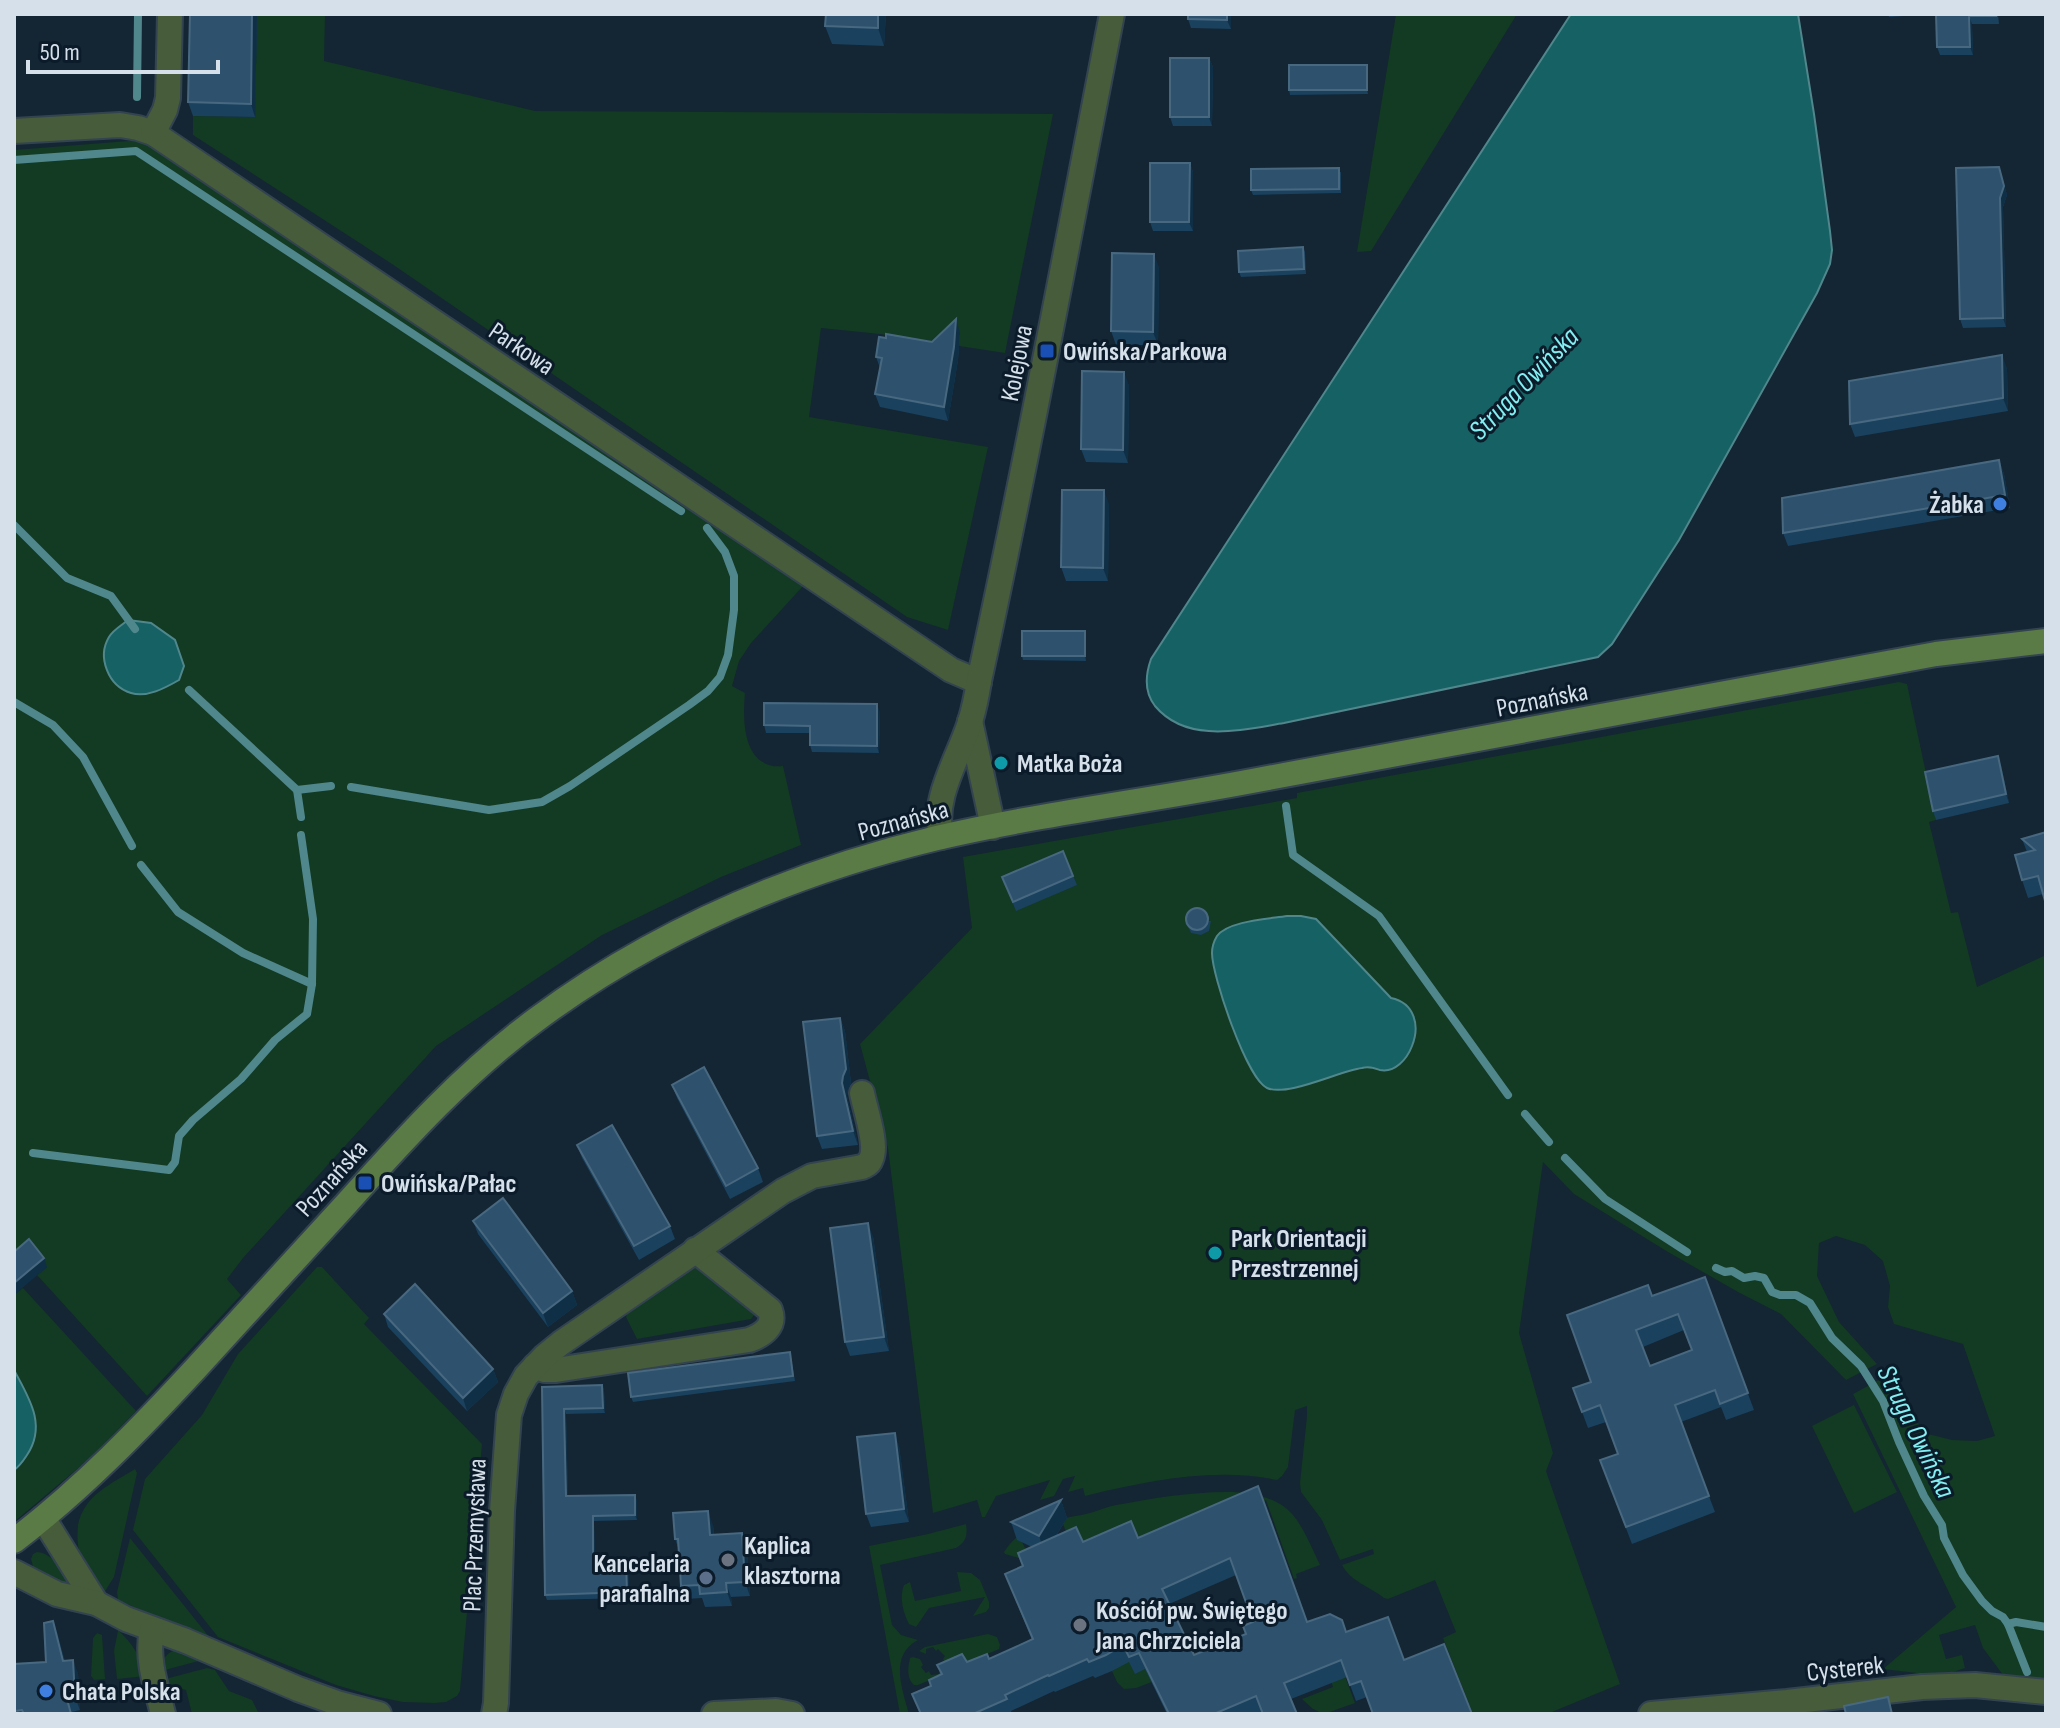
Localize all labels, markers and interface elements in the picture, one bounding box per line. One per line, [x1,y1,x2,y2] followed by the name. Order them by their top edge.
[28,24,218,74] scale bar
[40,38,80,67] text: 50 m
[482,316,560,382] street label: Parkowa
[1462,320,1586,447] water label: Struga Owińska
[995,323,1040,404] street label: Kolejowa
[1063,337,1227,368] place label: Owińska/Parkowa
[1038,342,1056,360] marker: Owińska/Parkowa
[1929,490,1984,521] place label: Żabka
[1991,495,2009,513] marker: Żabka
[1494,676,1591,725] street label: Poznańska
[1017,749,1122,780] place label: Matka Boża
[992,754,1010,772] marker: Matka Boża
[855,795,952,848] street label: Poznańska
[290,1134,375,1224] street label: Poznańska
[381,1169,516,1200] place label: Owińska/Pałac
[356,1174,374,1192] marker: Owińska/Pałac
[1231,1224,1367,1285] place label: Park Orientacji Przestrzennej
[1206,1244,1224,1262] marker: Park Orientacji Przestrzennej
[1869,1360,1962,1504] water label: Struga Owińska
[457,1458,494,1612] street label: Plac Przemysława
[744,1531,841,1592] place label: Kaplica klasztorna
[593,1549,690,1610] place label: Kancelaria parafialna
[719,1551,737,1569] marker: Kaplica klasztorna
[697,1569,715,1587] marker: Kancelaria parafialna
[1095,1596,1288,1657] place label: Kościół pw. Świętego Jana Chrzciciela
[1071,1616,1089,1634] marker: Kościół pw. Świętego Jana Chrzciciela
[1805,1650,1885,1689] street label: Cysterek
[62,1677,181,1708] place label: Chata Polska
[37,1682,55,1700] marker: Chata Polska

